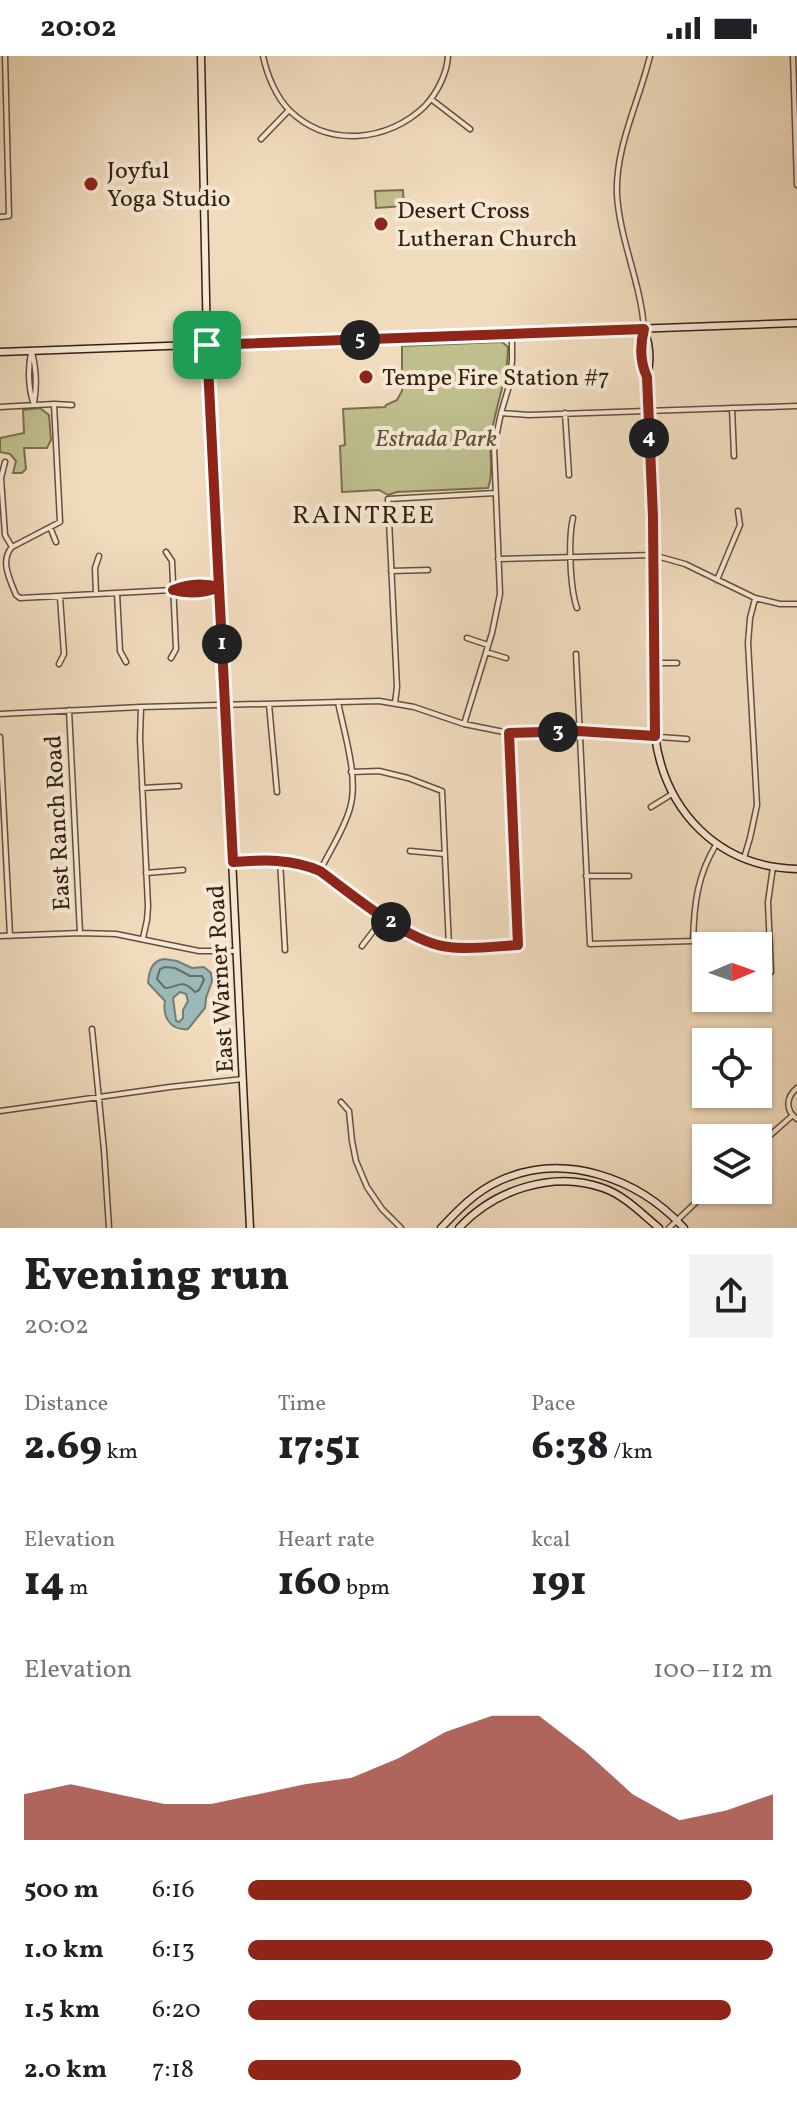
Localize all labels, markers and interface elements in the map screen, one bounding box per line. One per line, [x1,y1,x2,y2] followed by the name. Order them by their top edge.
[40,7,117,49] text: 20:02
[107,155,230,217] place label: Joyful Yoga Studio
[82,175,100,193] marker: Joyful Yoga Studio
[397,195,577,257] place label: Desert Cross Lutheran Church
[372,215,390,233] marker: Desert Cross Lutheran Church
[173,311,241,379] pin
[340,320,380,360] pin: 5
[185,323,229,367] icon: arrive
[355,324,365,355] text: 5
[382,362,610,396] place label: Tempe Fire Station #7
[357,368,375,386] marker: Tempe Fire Station #7
[629,418,669,458] pin: 4
[642,422,656,453] text: 4
[375,423,497,457] park label: Estrada Park
[292,498,436,534] district label: RAINTREE
[202,624,242,664] pin: 1
[218,628,226,659] text: 1
[538,712,578,752] pin: 3
[552,716,564,747] text: 3
[37,734,81,912] street label: East Ranch Road
[200,884,244,1074] street label: East Warner Road
[371,902,411,942] pin: 2
[385,906,397,937] text: 2
[692,932,772,1012] north arrow
[692,932,772,1204] map controls
[692,1028,772,1108] button: locate
[692,1124,772,1204] button: layers
[24,1247,290,1308] text: Evening run
[689,1254,773,1338] button: share
[24,1308,89,1344] text: 20:02
[24,1389,108,1420] text: Distance
[278,1389,326,1420] text: Time
[531,1389,575,1420] text: Pace
[24,1420,102,1476] text: 2.69
[278,1420,361,1476] text: 17:51
[531,1420,609,1476] text: 6:38
[102,1437,138,1468] text: km
[609,1437,653,1468] text: /km
[24,1525,115,1556] text: Elevation
[278,1525,375,1556] text: Heart rate
[531,1525,570,1556] text: kcal
[24,1556,65,1612] text: 14
[278,1556,342,1612] text: 160
[531,1556,587,1612] text: 191
[65,1573,88,1604] text: m
[342,1573,390,1604] text: bpm
[24,1652,132,1688] text: Elevation
[653,1652,773,1688] text: 100–112 m
[24,1872,99,1908] text: 500 m
[152,1872,195,1908] text: 6:16
[24,1932,104,1968] text: 1.0 km
[152,1932,195,1968] text: 6:13
[24,1992,100,2028] text: 1.5 km
[152,1992,201,2028] text: 6:20
[24,2052,107,2088] text: 2.0 km
[152,2052,194,2088] text: 7:18

